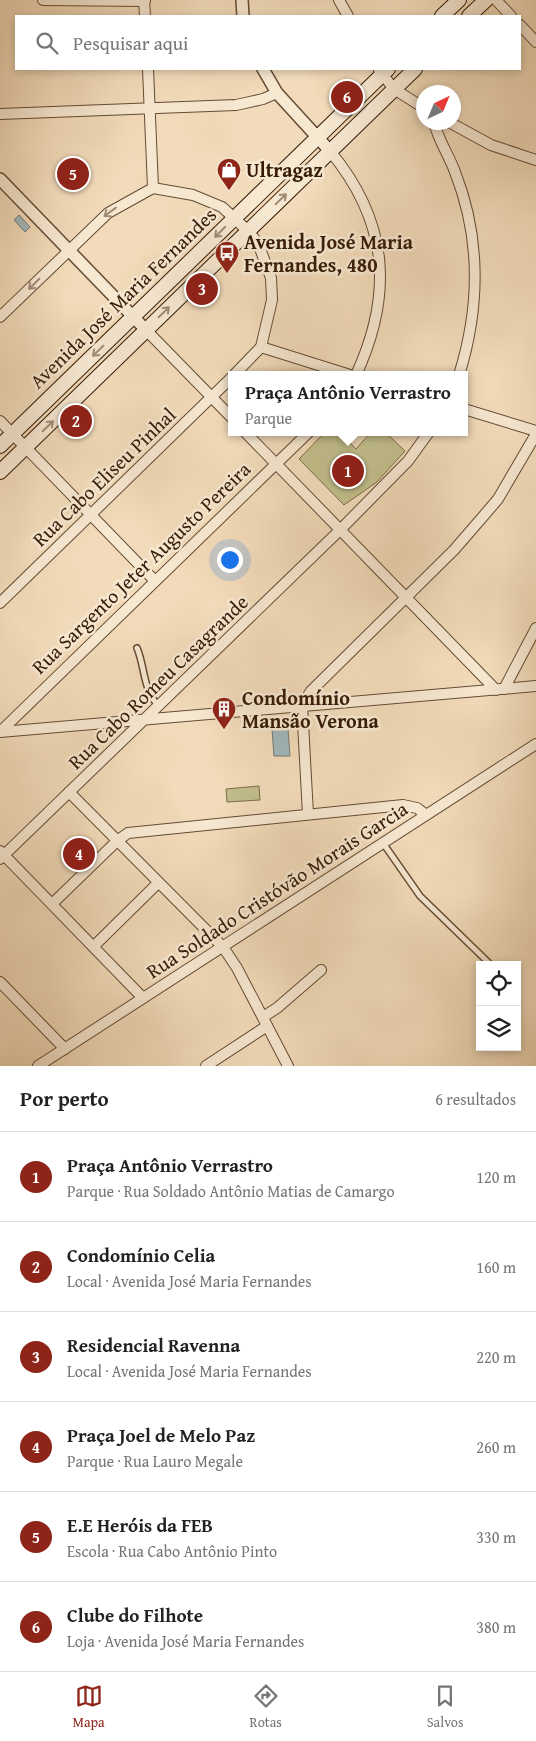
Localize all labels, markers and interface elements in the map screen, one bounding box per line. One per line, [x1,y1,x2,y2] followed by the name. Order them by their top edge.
[15,15,521,70] search box
[33,29,61,57] icon: search
[73,29,188,57] text: Pesquisar aqui
[331,78,363,116] pin: 6
[416,85,461,130] north arrow
[57,155,89,193] pin: 5
[246,155,323,184] place label: Ultragaz
[216,157,242,191] shop icon: Ultragaz
[274,193,287,205] one-way arrow
[23,200,223,395] street label: Avenida José Maria Fernandes
[103,207,117,217] one-way arrow
[214,226,226,239] one-way arrow
[244,227,414,279] place label: Avenida José Maria Fernandes, 480
[214,240,240,274] bus stop icon: Avenida José Maria Fernandes, 480
[186,270,218,308] pin: 3
[29,277,41,289] one-way arrow
[158,306,170,319] one-way arrow
[92,345,104,357] one-way arrow
[228,371,468,436] popup
[245,378,451,406] text: Praça Antônio Verrastro
[26,400,182,553] street label: Rua Cabo Eliseu Pinhal
[60,402,92,440] pin: 2
[245,406,292,430] text: Parque
[41,420,54,432] one-way arrow
[332,452,364,490] pin: 1
[25,455,257,680] street label: Rua Sargento Jeter Augusto Pereira
[217,547,243,573] your location
[61,588,254,776] street label: Rua Cabo Romeu Casagrande
[242,683,380,735] place label: Condomínio Mansão Verona
[211,696,237,730] building icon: Condomínio Mansão Verona
[140,794,414,985] street label: Rua Soldado Cristóvão Morais Garcia
[63,835,95,873] pin: 4
[476,961,521,1051] map controls
[476,961,521,1006] button: locate
[476,1006,521,1051] button: layers
[20,1083,109,1114] text: Por perto
[435,1087,516,1111] text: 6 resultados
[67,1151,273,1179] text: Praça Antônio Verrastro
[32,1165,40,1189] text: 1
[476,1165,516,1189] text: 120 m
[67,1179,395,1203] text: Parque · Rua Soldado Antônio Matias de Camargo
[67,1241,215,1269] text: Condomínio Celia
[32,1255,40,1279] text: 2
[476,1255,516,1279] text: 160 m
[67,1269,312,1293] text: Local · Avenida José Maria Fernandes
[67,1331,240,1359] text: Residencial Ravenna
[32,1345,40,1369] text: 3
[476,1345,516,1369] text: 220 m
[67,1359,312,1383] text: Local · Avenida José Maria Fernandes
[67,1421,255,1449] text: Praça Joel de Melo Paz
[32,1435,40,1459] text: 4
[476,1435,516,1459] text: 260 m
[67,1449,243,1473] text: Parque · Rua Lauro Megale
[67,1511,213,1539] text: E.E Heróis da FEB
[32,1525,40,1549] text: 5
[476,1525,516,1549] text: 330 m
[67,1539,277,1563] text: Escola · Rua Cabo Antônio Pinto
[67,1601,203,1629] text: Clube do Filhote
[32,1615,40,1639] text: 6
[476,1615,516,1639] text: 380 m
[67,1629,304,1653] text: Loja · Avenida José Maria Fernandes
[72,1682,105,1732] tab: Mapa
[250,1682,282,1732] tab: Rotas
[427,1682,464,1732] tab: Salvos

